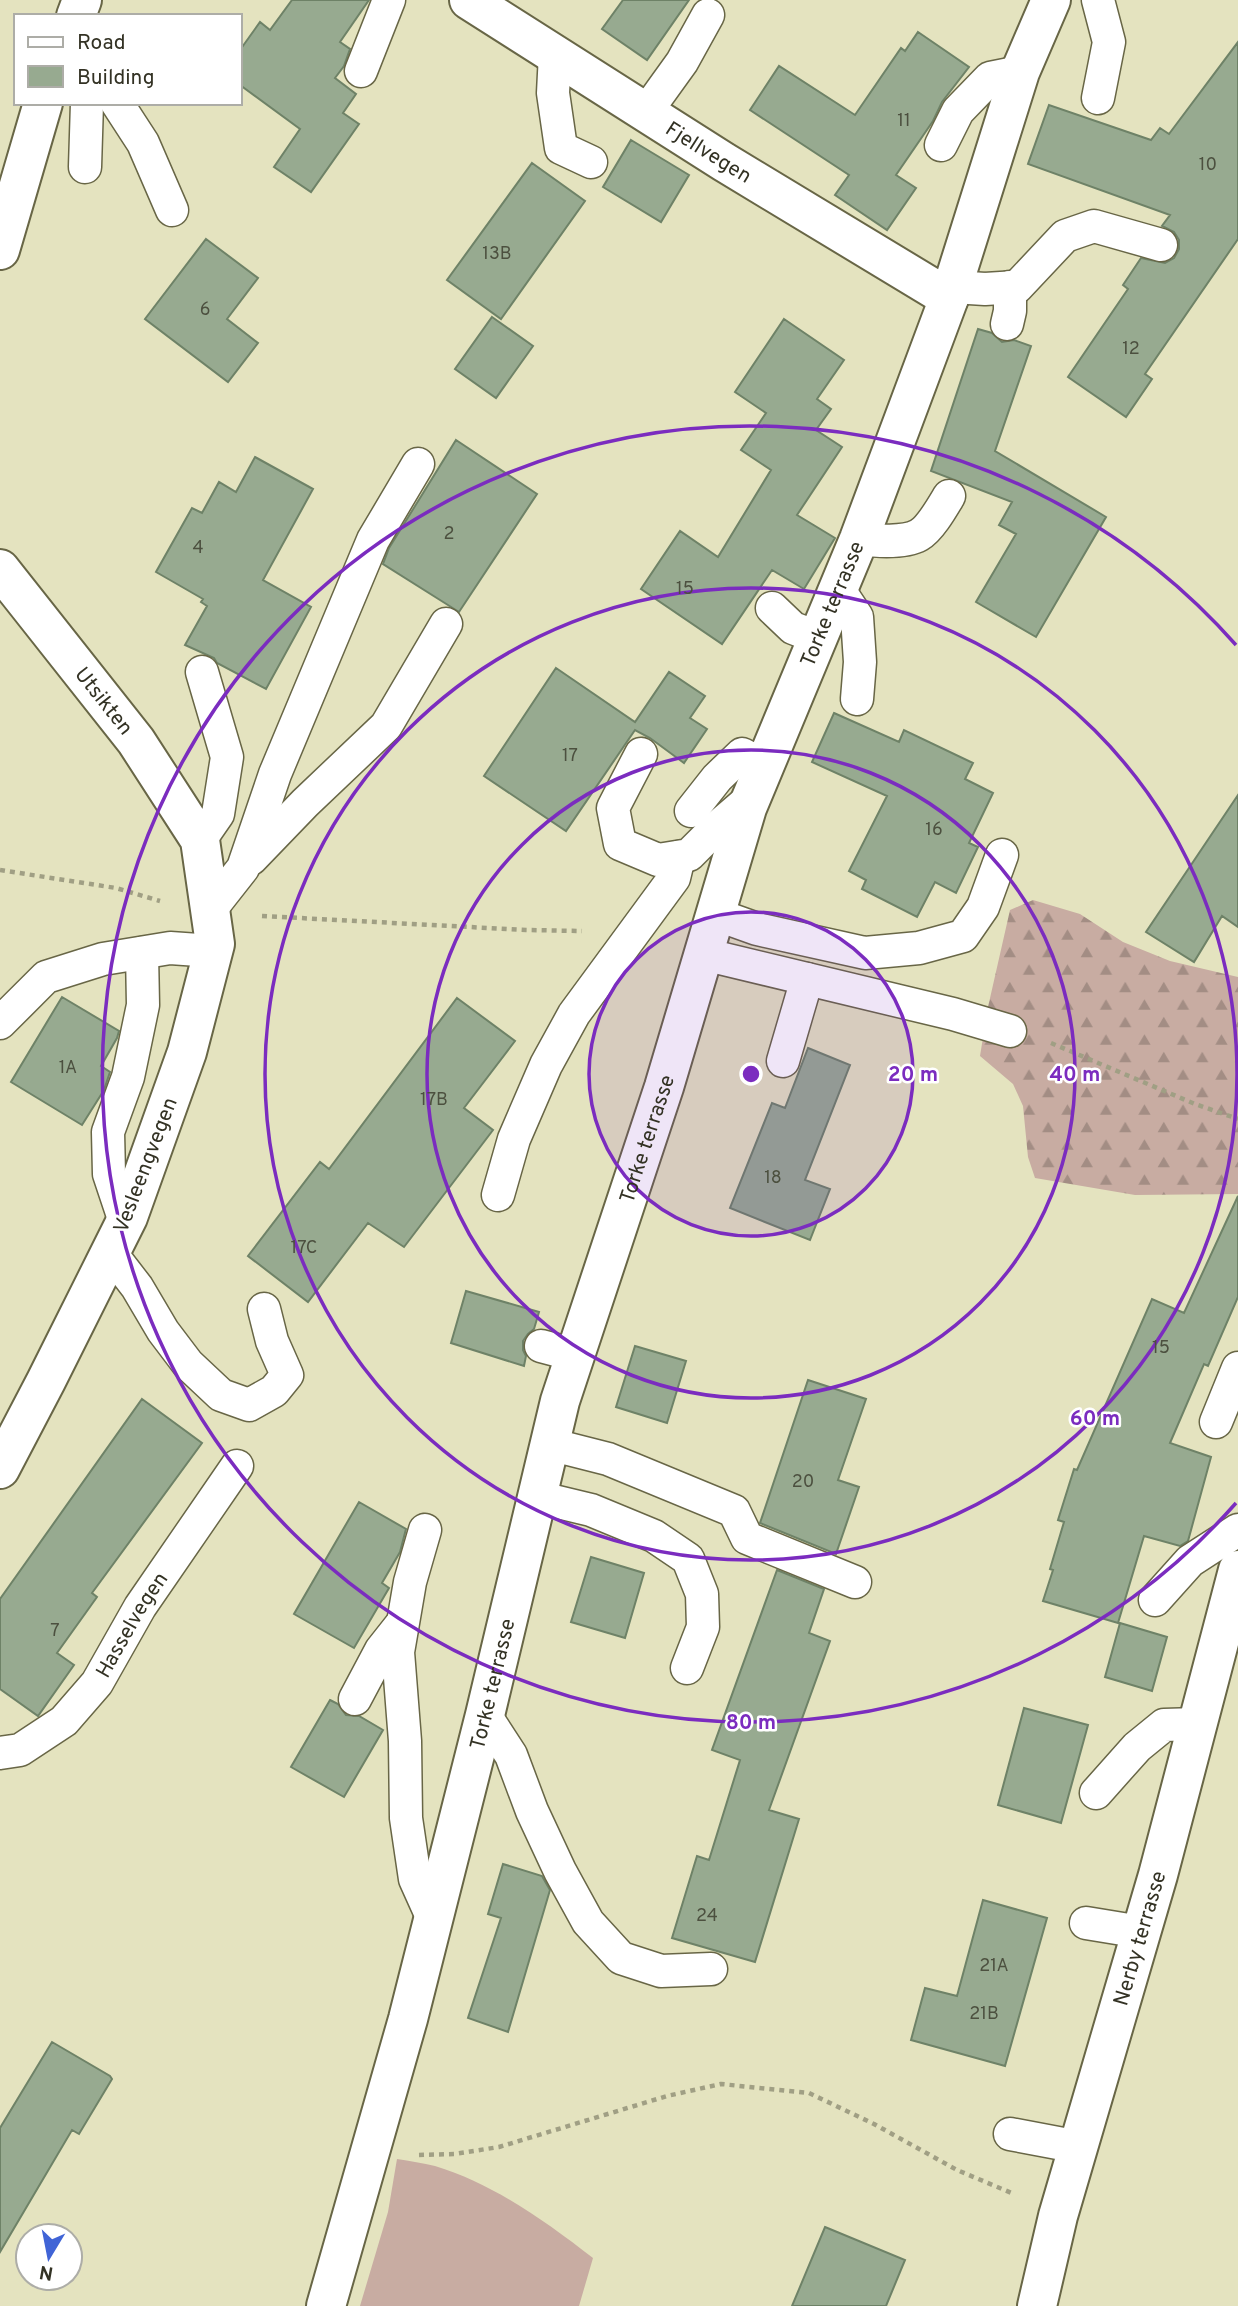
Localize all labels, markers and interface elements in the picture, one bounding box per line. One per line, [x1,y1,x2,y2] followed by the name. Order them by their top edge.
[14,14,242,105] legend
[77,30,126,57] text: Road
[77,65,155,92] text: Building
[897,110,911,133] house number: 11
[660,116,756,191] street label: Fjellvegen
[1199,154,1217,177] house number: 10
[482,243,512,266] house number: 13B
[200,299,210,322] house number: 6
[1122,338,1140,361] house number: 12
[443,523,455,546] house number: 2
[192,537,204,560] house number: 4
[795,537,872,671] street label: Torke terrasse
[676,578,694,601] house number: 15
[68,662,138,741] street label: Utsikten
[562,745,578,768] house number: 17
[925,819,943,842] house number: 16
[59,1057,77,1080] house number: 1A
[739,1062,763,1086] centre of rings
[888,1062,938,1089] text: 20 m
[1050,1062,1100,1089] text: 40 m
[614,1072,682,1207] street label: Torke terrasse
[420,1089,448,1112] house number: 17B
[108,1094,185,1237] street label: Vesleengvegen
[764,1167,782,1190] house number: 18
[291,1237,317,1260] house number: 17C
[1152,1337,1170,1360] house number: 15
[1070,1406,1120,1433] text: 60 m
[792,1471,814,1494] house number: 20
[91,1567,175,1683] street label: Hasselvegen
[465,1616,523,1753] street label: Torke terrasse
[50,1620,60,1643] house number: 7
[726,1710,776,1737] text: 80 m
[1108,1868,1173,2009] street label: Nerby terrasse
[696,1905,718,1928] house number: 24
[979,1955,1009,1978] house number: 21A
[969,2003,999,2026] house number: 21B
[14,2222,84,2292] north arrow
[38,2259,55,2285] text: N

